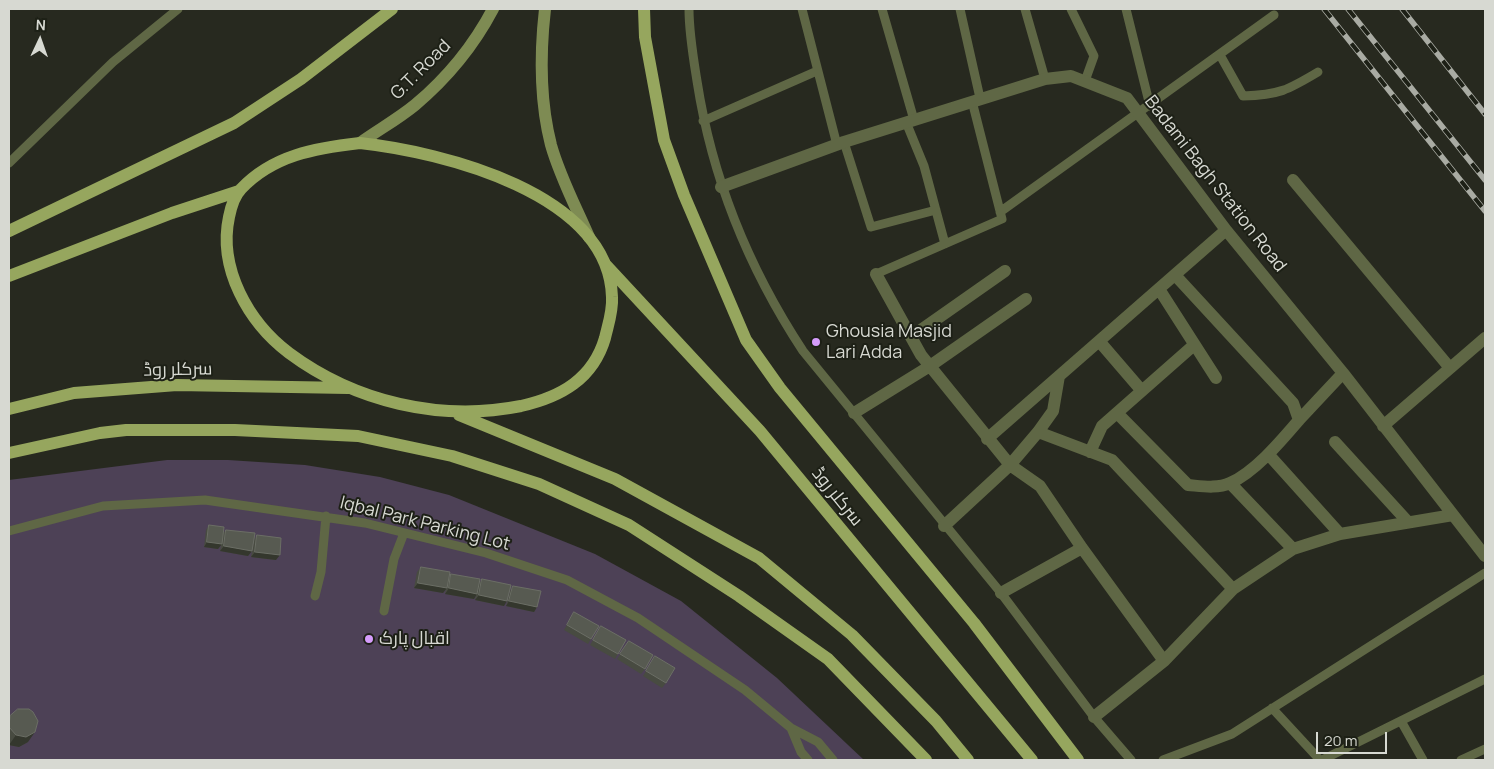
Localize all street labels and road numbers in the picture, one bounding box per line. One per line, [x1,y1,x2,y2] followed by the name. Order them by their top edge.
[386,35,456,105] street label: G.T. Road
[1139,91,1291,277] street label: Badami Bagh Station Road
[143,359,213,381] street label: سرکلر روڈ
[807,463,867,531] street label: سرکلر روڈ
[338,492,512,556] street label: Iqbal Park Parking Lot

